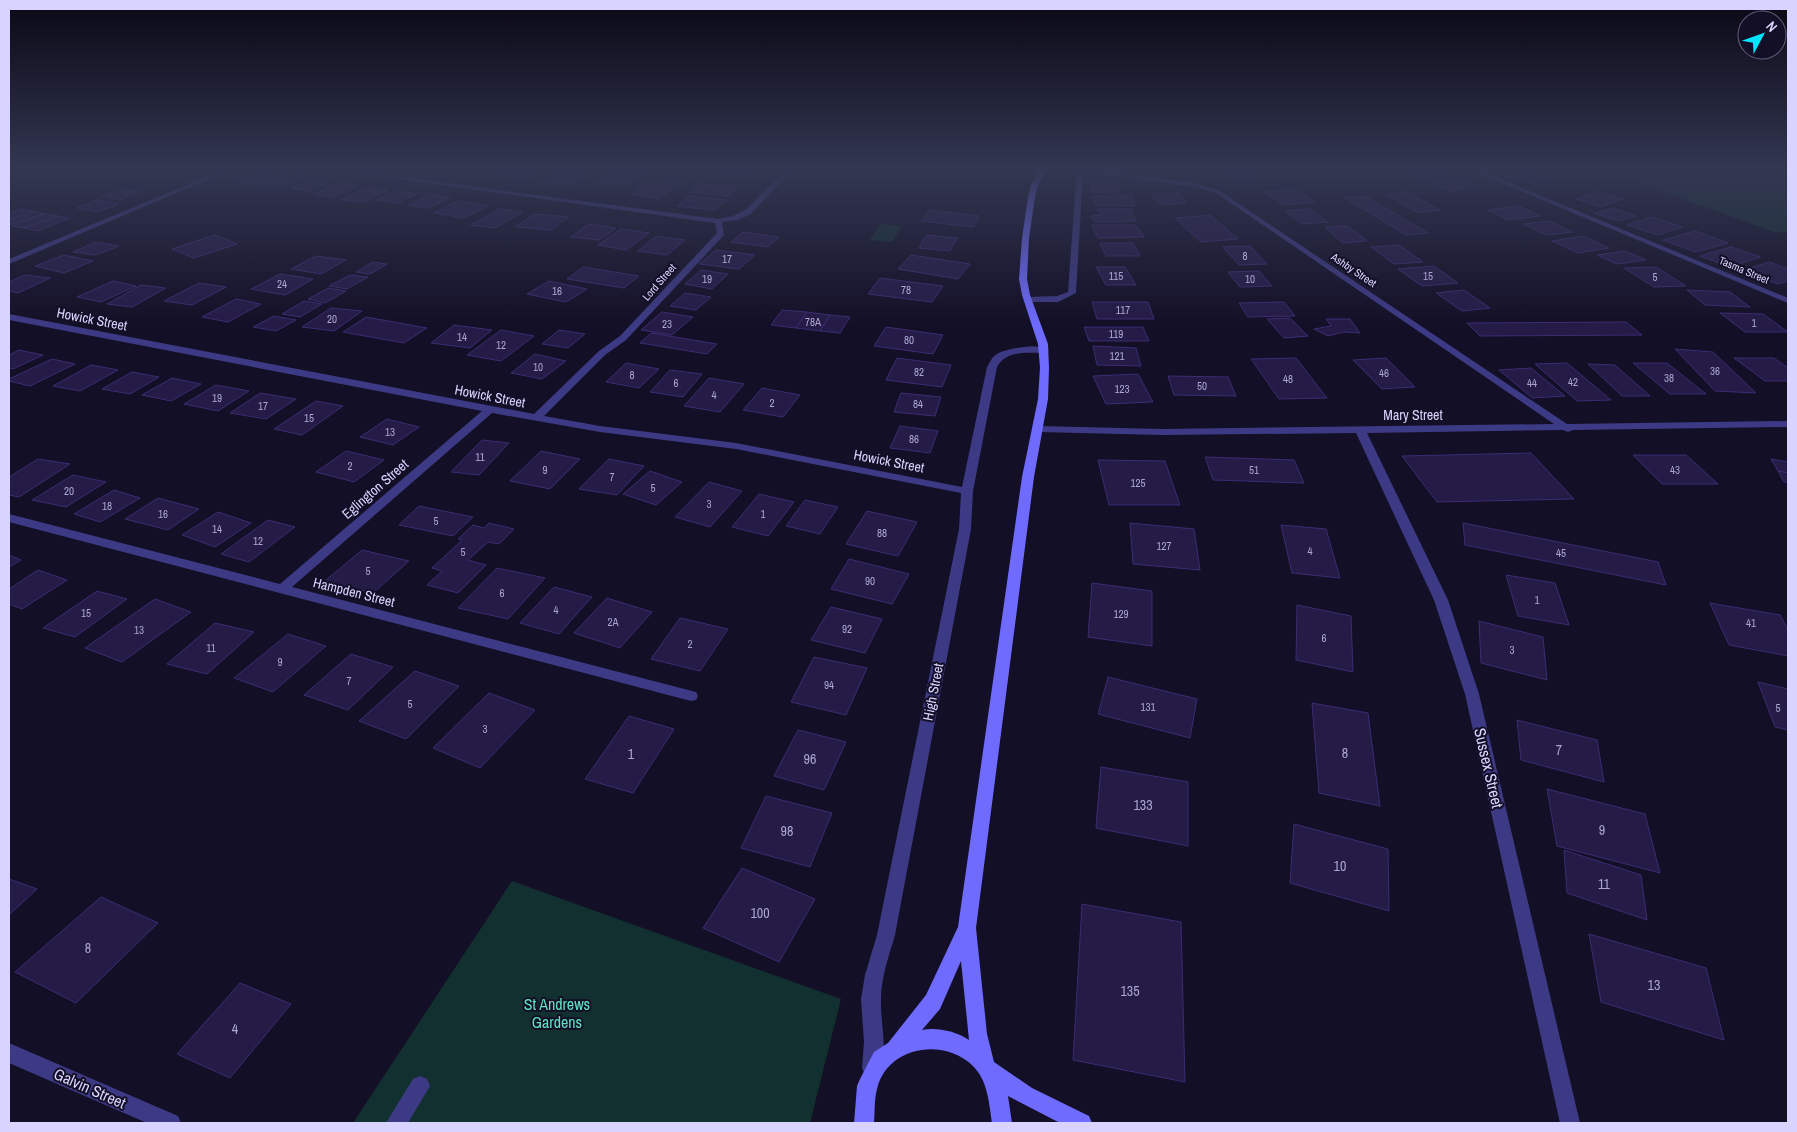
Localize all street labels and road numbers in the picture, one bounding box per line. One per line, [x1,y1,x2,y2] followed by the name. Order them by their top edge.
[1328,249,1380,291] street label: Ashby Street
[1717,253,1772,287] street label: Tasma Street
[639,260,679,303] street label: Lord Street
[55,303,129,335] street label: Howick Street
[453,380,527,412] street label: Howick Street
[1383,406,1443,424] street label: Mary Street
[852,445,926,477] street label: Howick Street
[338,455,412,523] street label: Eglington Street
[311,573,397,611] street label: Hampden Street
[919,662,947,722] street label: High Street
[1469,726,1509,811] street label: Sussex Street
[51,1062,130,1114] street label: Galvin Street

